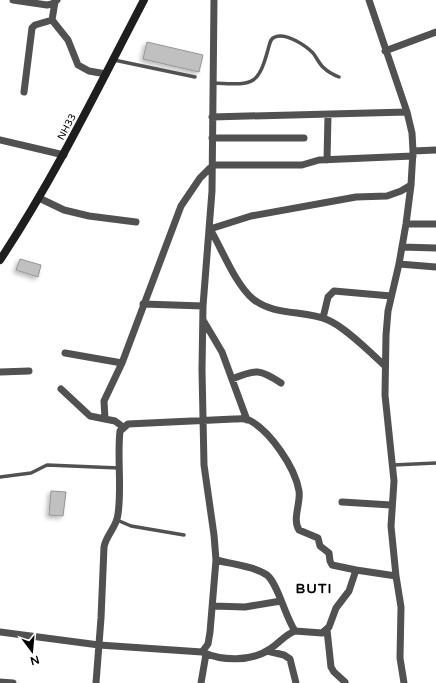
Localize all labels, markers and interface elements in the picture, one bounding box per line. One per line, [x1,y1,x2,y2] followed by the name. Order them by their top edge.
[55,112,79,142] street label: NH33
[296,580,332,597] district label: BUTI
[12,631,52,671] north arrow
[29,653,41,668] text: N

